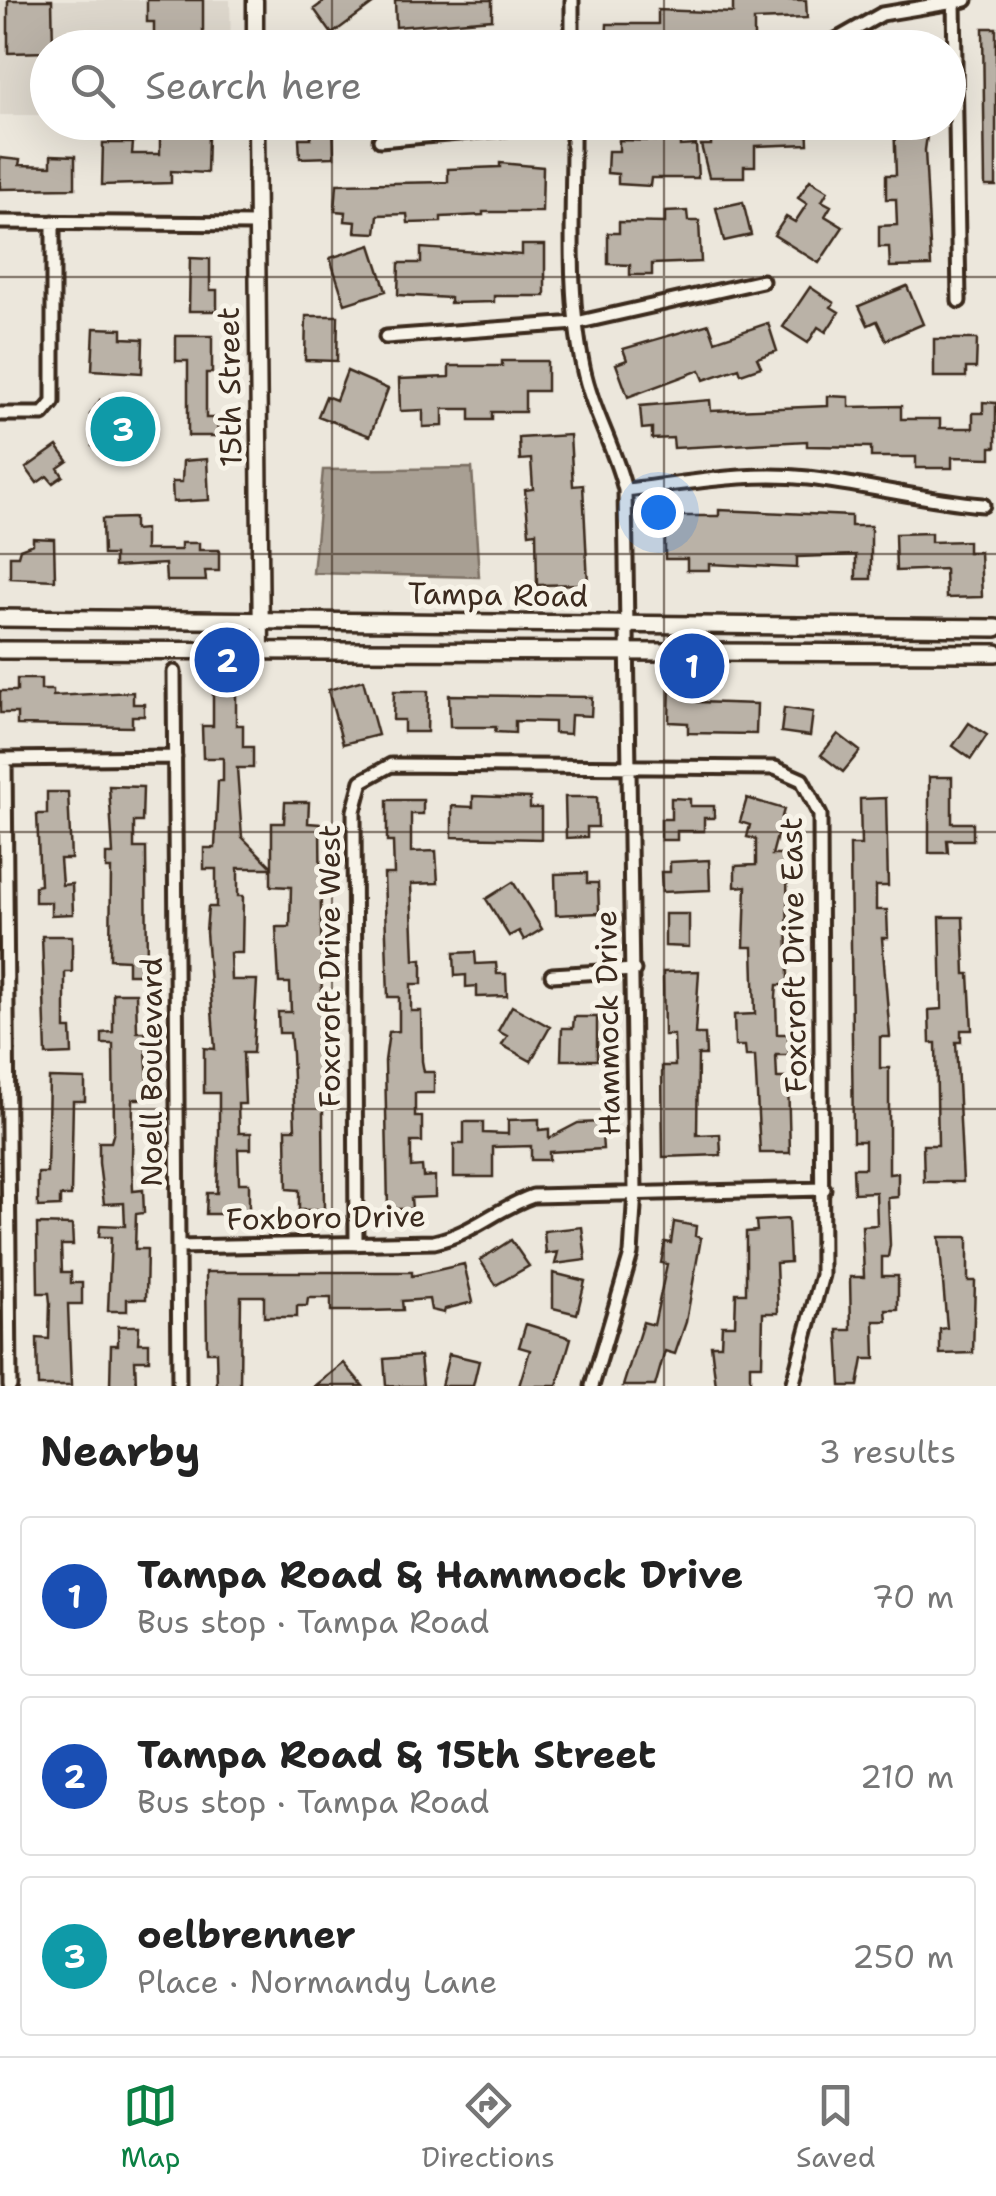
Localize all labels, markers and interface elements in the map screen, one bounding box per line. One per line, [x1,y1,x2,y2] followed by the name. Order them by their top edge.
[30,30,966,140] search box
[65,58,120,113] icon: search
[145,60,362,111] text: Search here
[208,307,251,467] street label: 15th Street
[90,392,156,466] pin: 3
[633,487,684,538] your location
[407,572,589,617] street label: Tampa Road
[194,622,260,698] pin: 2
[660,628,724,704] pin: 1
[771,817,816,1093] street label: Foxcroft Drive East
[309,824,350,1108] street label: Foxcroft Drive West
[585,910,630,1136] street label: Hammock Drive
[131,957,172,1187] street label: Noell Boulevard
[226,1195,426,1240] street label: Foxboro Drive
[40,1423,200,1479] text: Nearby
[819,1430,956,1473] text: 3 results
[137,1549,743,1600] text: Tampa Road & Hammock Drive
[67,1575,82,1618] text: 1
[871,1575,954,1618] text: 70 m
[137,1600,490,1643] text: Bus stop · Tampa Road
[137,1729,656,1780] text: Tampa Road & 15th Street
[63,1755,86,1798] text: 2
[860,1755,954,1798] text: 210 m
[137,1780,490,1823] text: Bus stop · Tampa Road
[137,1909,356,1960] text: oelbrenner
[63,1935,86,1978] text: 3
[852,1935,954,1978] text: 250 m
[137,1960,497,2003] text: Place · Normandy Lane
[121,2078,180,2176] tab: Map
[421,2078,555,2176] tab: Directions
[796,2078,875,2176] tab: Saved

